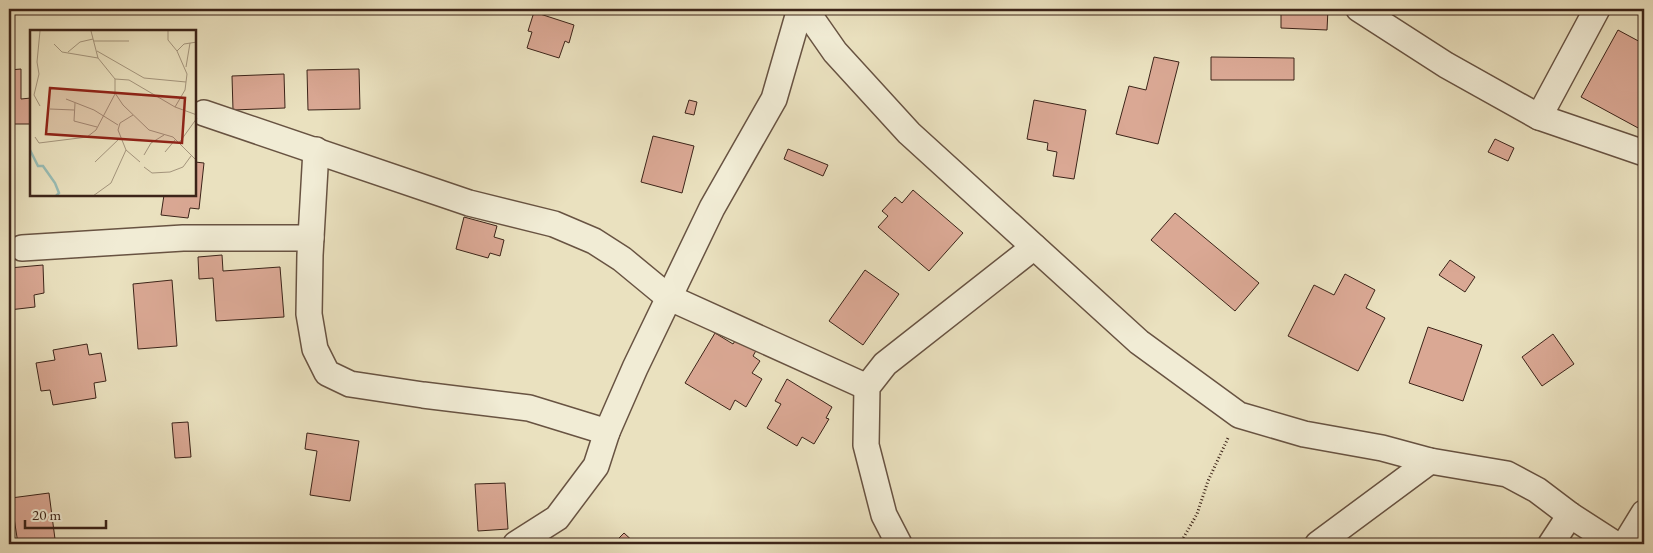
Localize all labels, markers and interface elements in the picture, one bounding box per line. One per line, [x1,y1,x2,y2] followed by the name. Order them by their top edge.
[30,30,196,196] inset map
[25,498,106,530] scale bar
[32,505,61,524] text: 20 m

